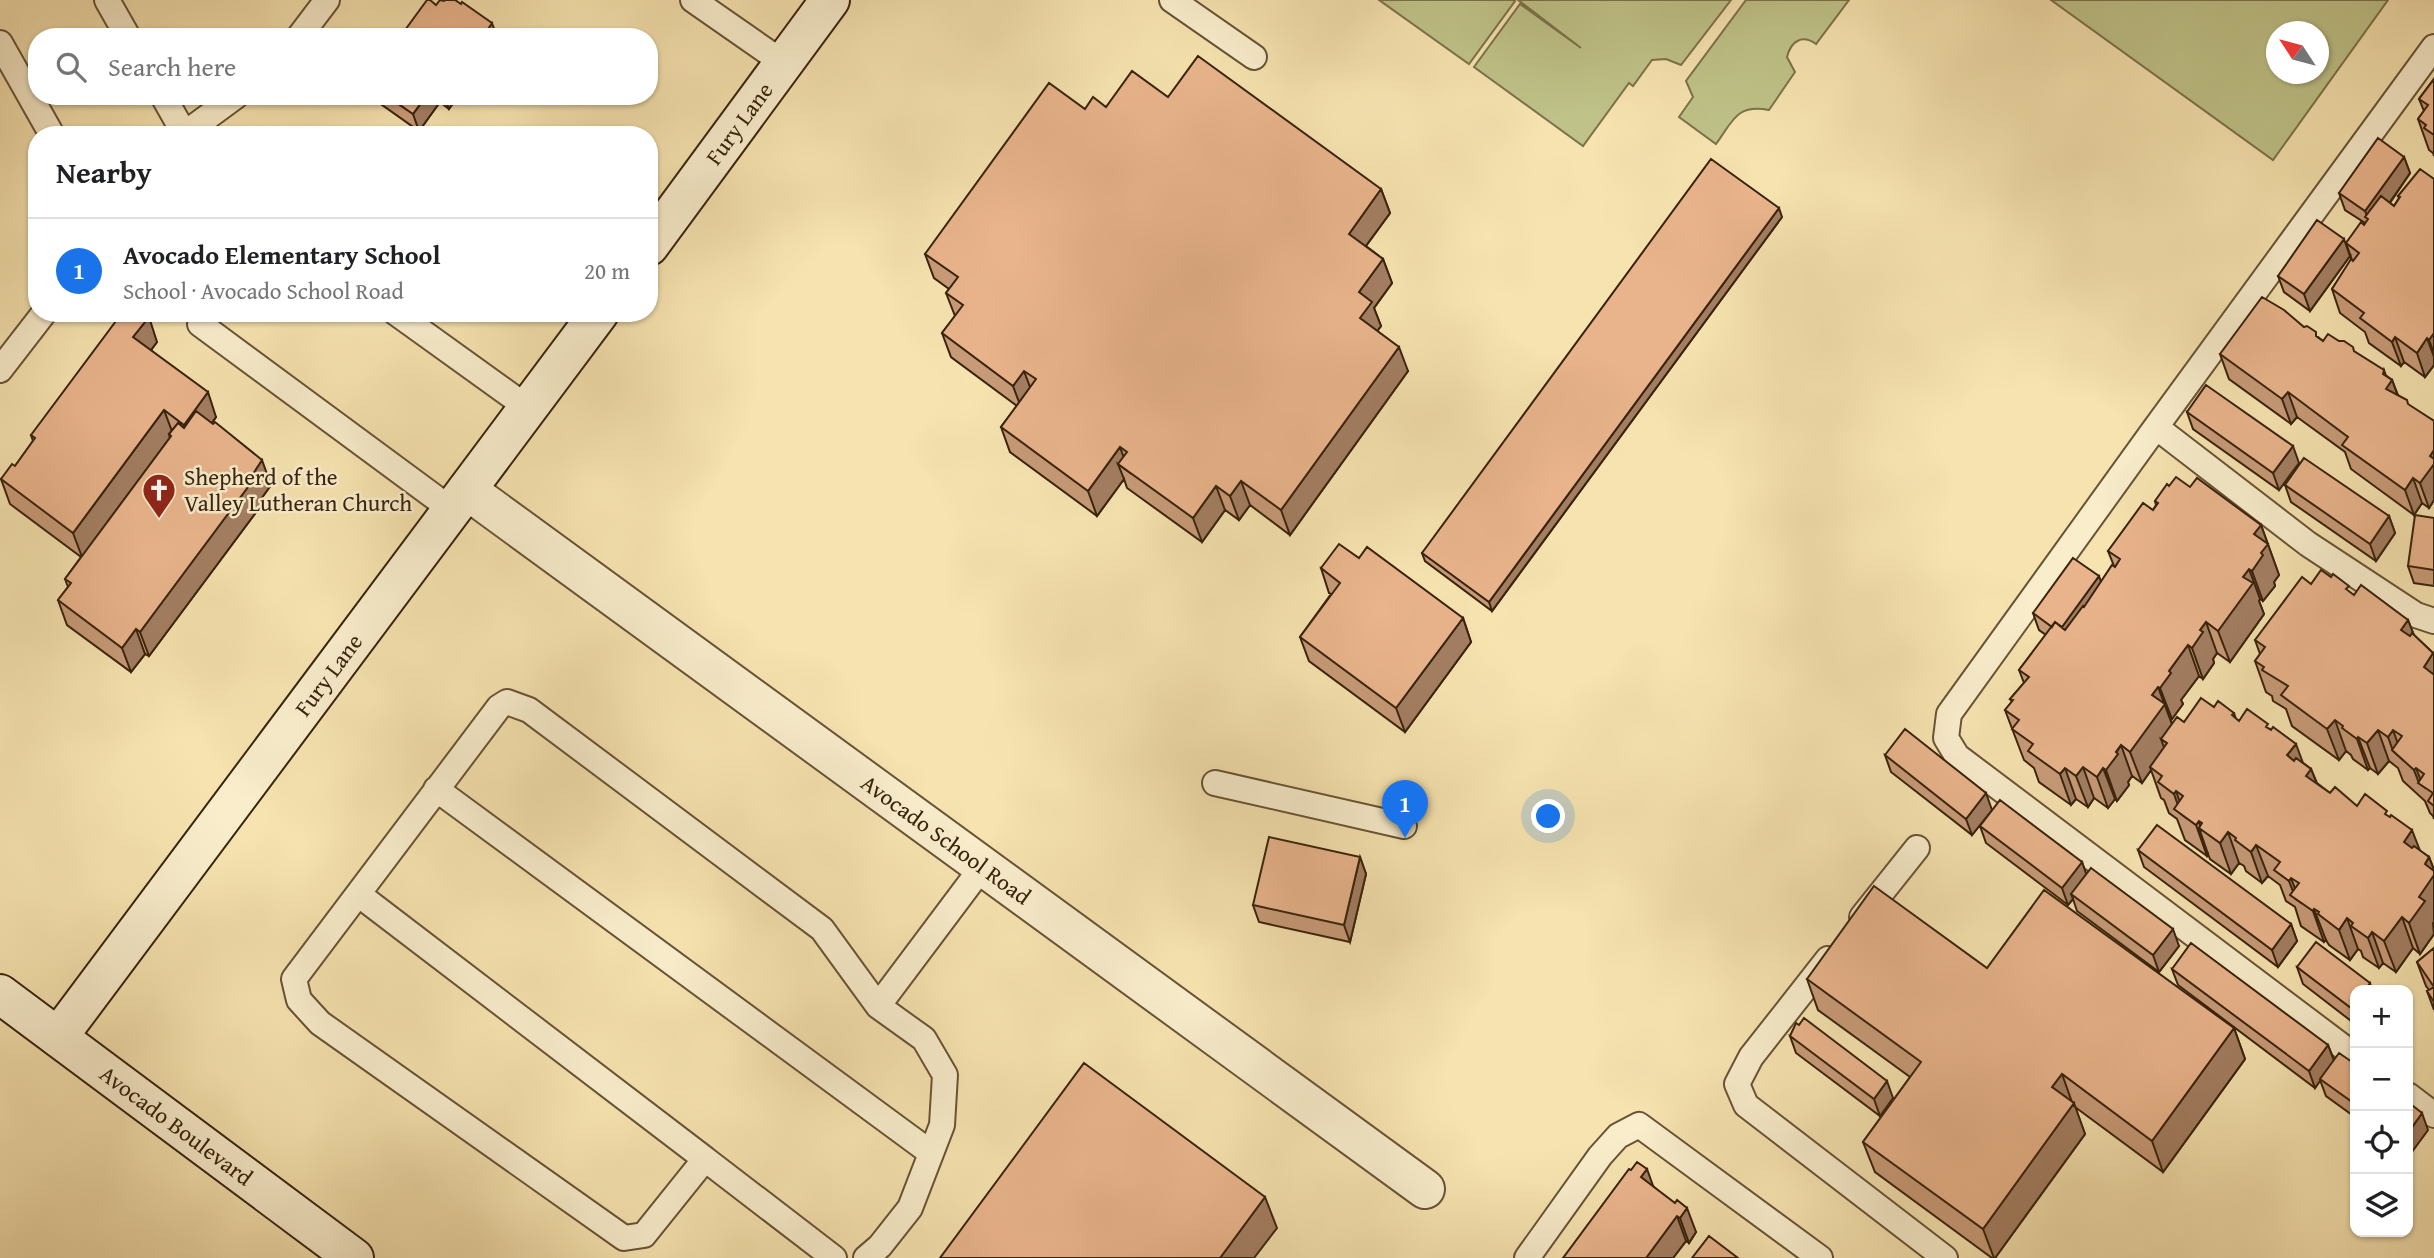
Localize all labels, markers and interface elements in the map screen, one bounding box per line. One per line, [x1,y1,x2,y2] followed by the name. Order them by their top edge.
[2266,21,2329,84] north arrow
[28,28,658,105] search box
[108,47,236,86] text: Search here
[52,48,90,86] icon: search
[697,75,780,172] street label: Fury Lane
[56,150,152,194] text: Nearby
[123,235,440,274] text: Avocado Elementary School
[73,254,85,287] text: 1
[584,254,630,287] text: 20 m
[123,274,404,307] text: School · Avocado School Road
[184,460,412,519] place label: Shepherd of the Valley Lutheran Church
[140,471,178,520] church icon: Shepherd of the Valley Lutheran Church
[286,626,370,723] street label: Fury Lane
[855,766,1039,913] street label: Avocado School Road
[1382,780,1428,838] pin: 1
[1531,799,1565,833] your location
[2350,985,2413,1237] map controls
[2350,985,2413,1048] button: +
[2350,1048,2413,1111] button: −
[93,1057,261,1194] street label: Avocado Boulevard
[2350,1111,2413,1174] button: locate
[2350,1174,2413,1237] button: layers

